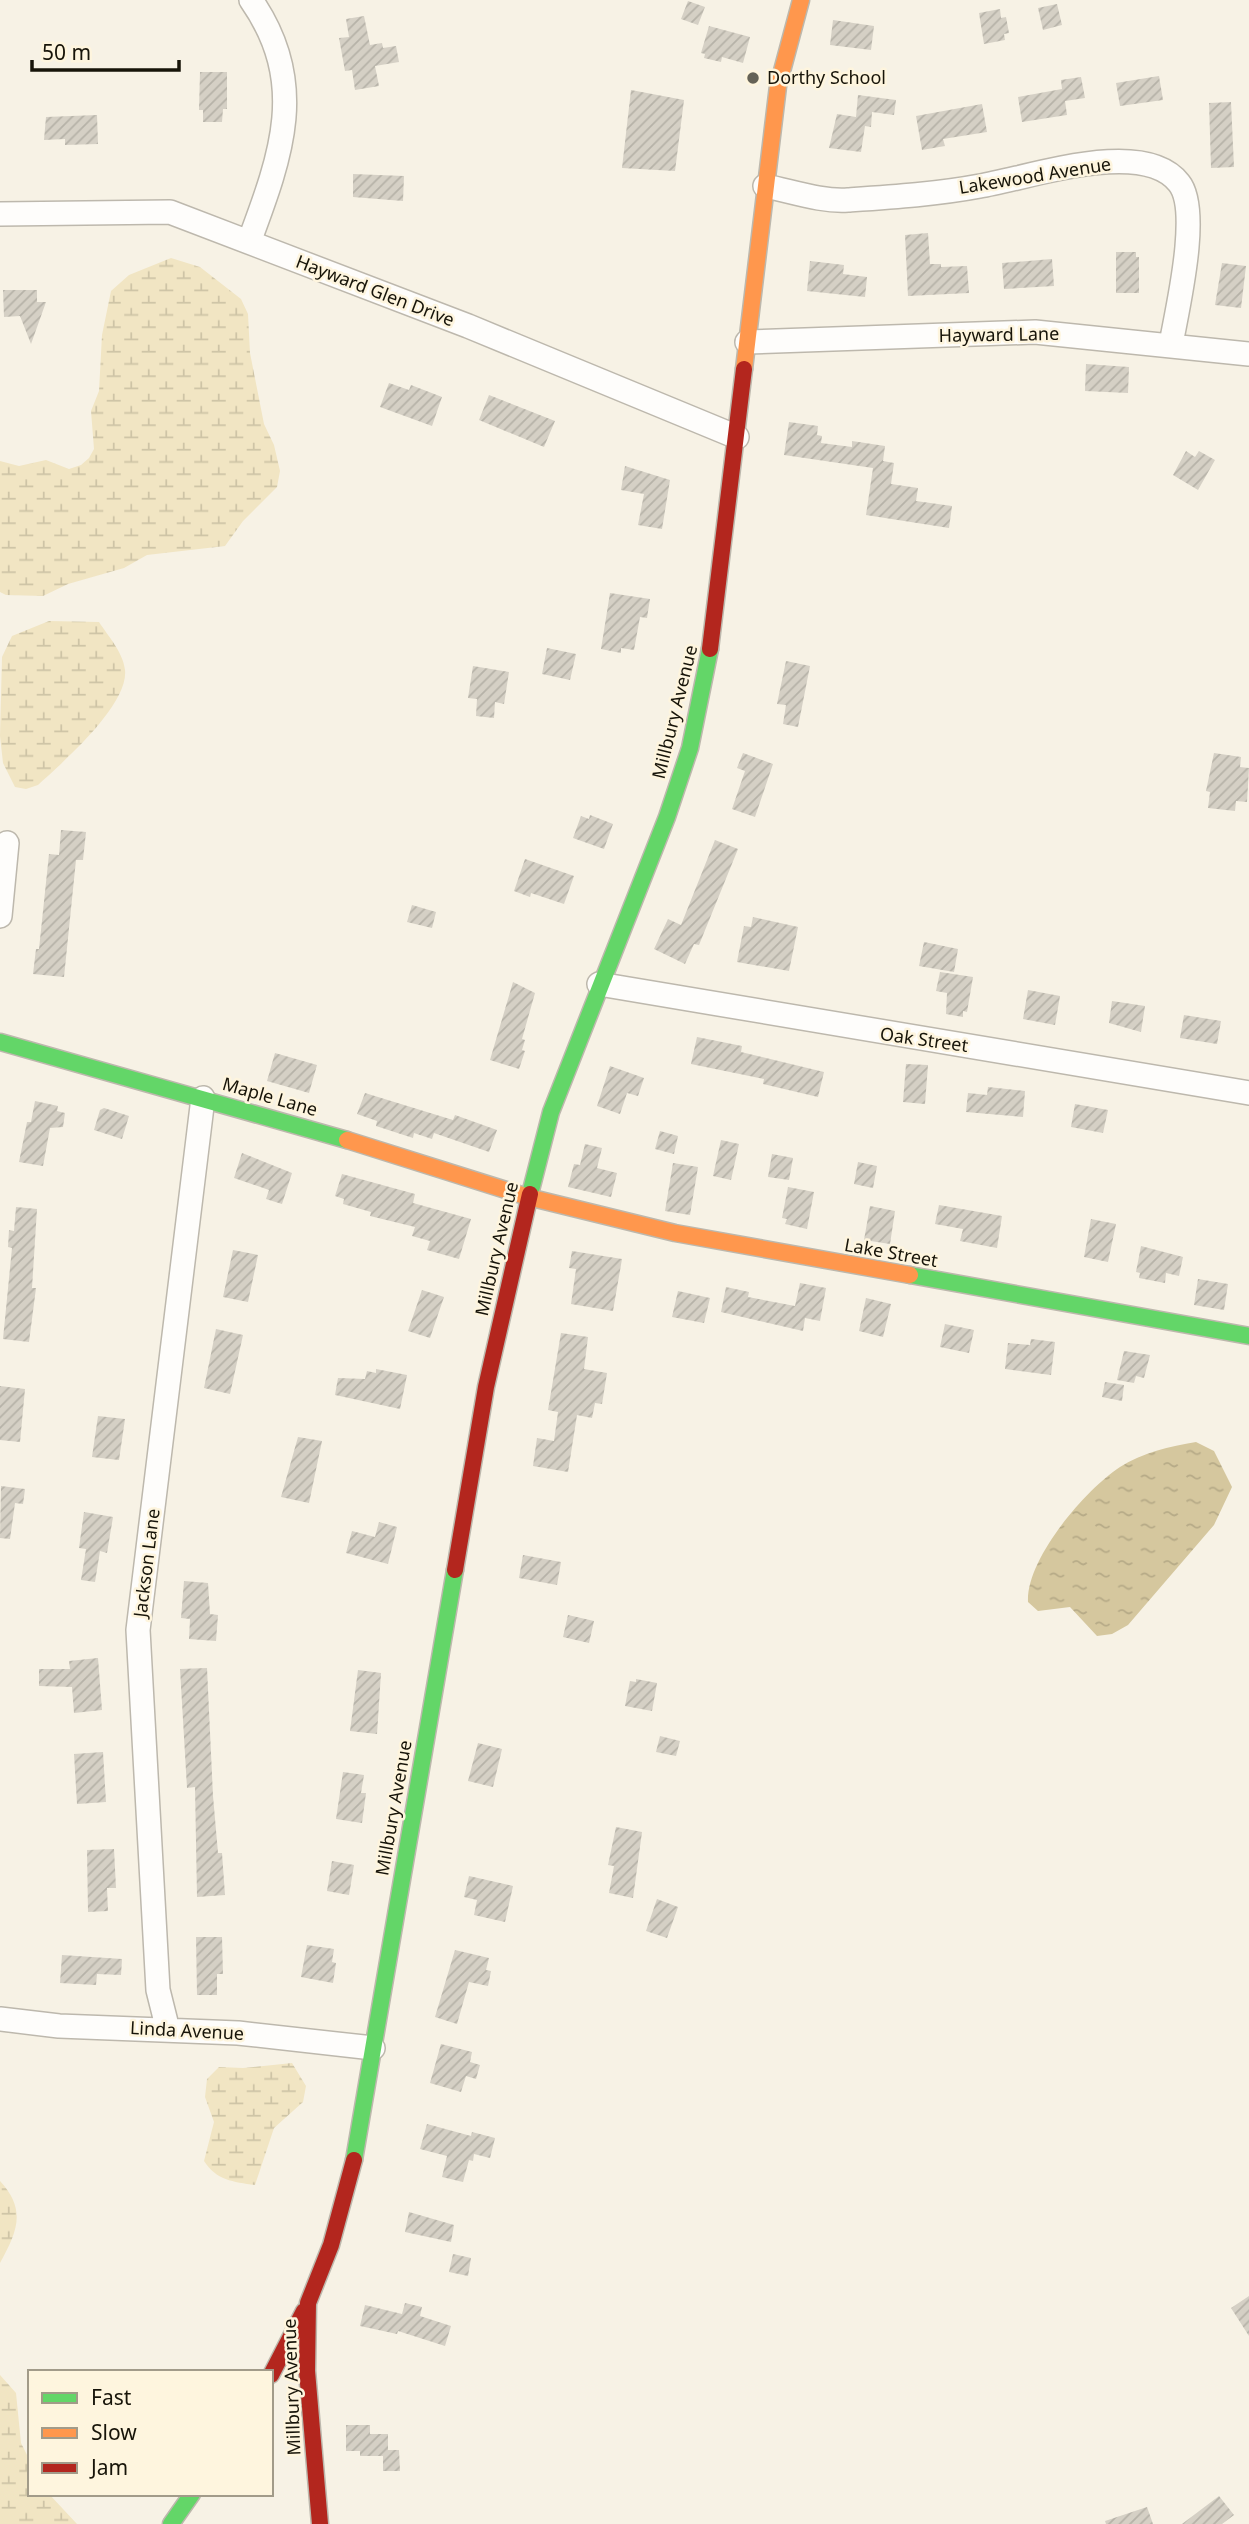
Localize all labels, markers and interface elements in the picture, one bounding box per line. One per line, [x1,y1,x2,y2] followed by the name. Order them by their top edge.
[32,28,178,72] scale bar
[42,38,91,66] text: 50 m
[767,65,886,89] place label: Dorthy School
[745,70,761,86] marker: Dorthy School
[957,151,1113,199] street label: Lakewood Avenue
[293,249,458,331] street label: Hayward Glen Drive
[939,321,1059,347] street label: Hayward Lane
[646,642,702,781] street label: Millbury Avenue
[879,1021,970,1057] street label: Oak Street
[220,1071,321,1121] street label: Maple Lane
[469,1179,523,1318] street label: Millbury Avenue
[843,1232,940,1272] street label: Lake Street
[127,1507,165,1621] street label: Jackson Lane
[369,1738,417,1877] street label: Millbury Avenue
[129,2015,245,2045] street label: Linda Avenue
[277,2318,305,2456] street label: Millbury Avenue
[28,2370,273,2496] legend
[91,2383,132,2411] text: Fast
[91,2418,137,2446] text: Slow
[89,2453,128,2481] text: Jam

